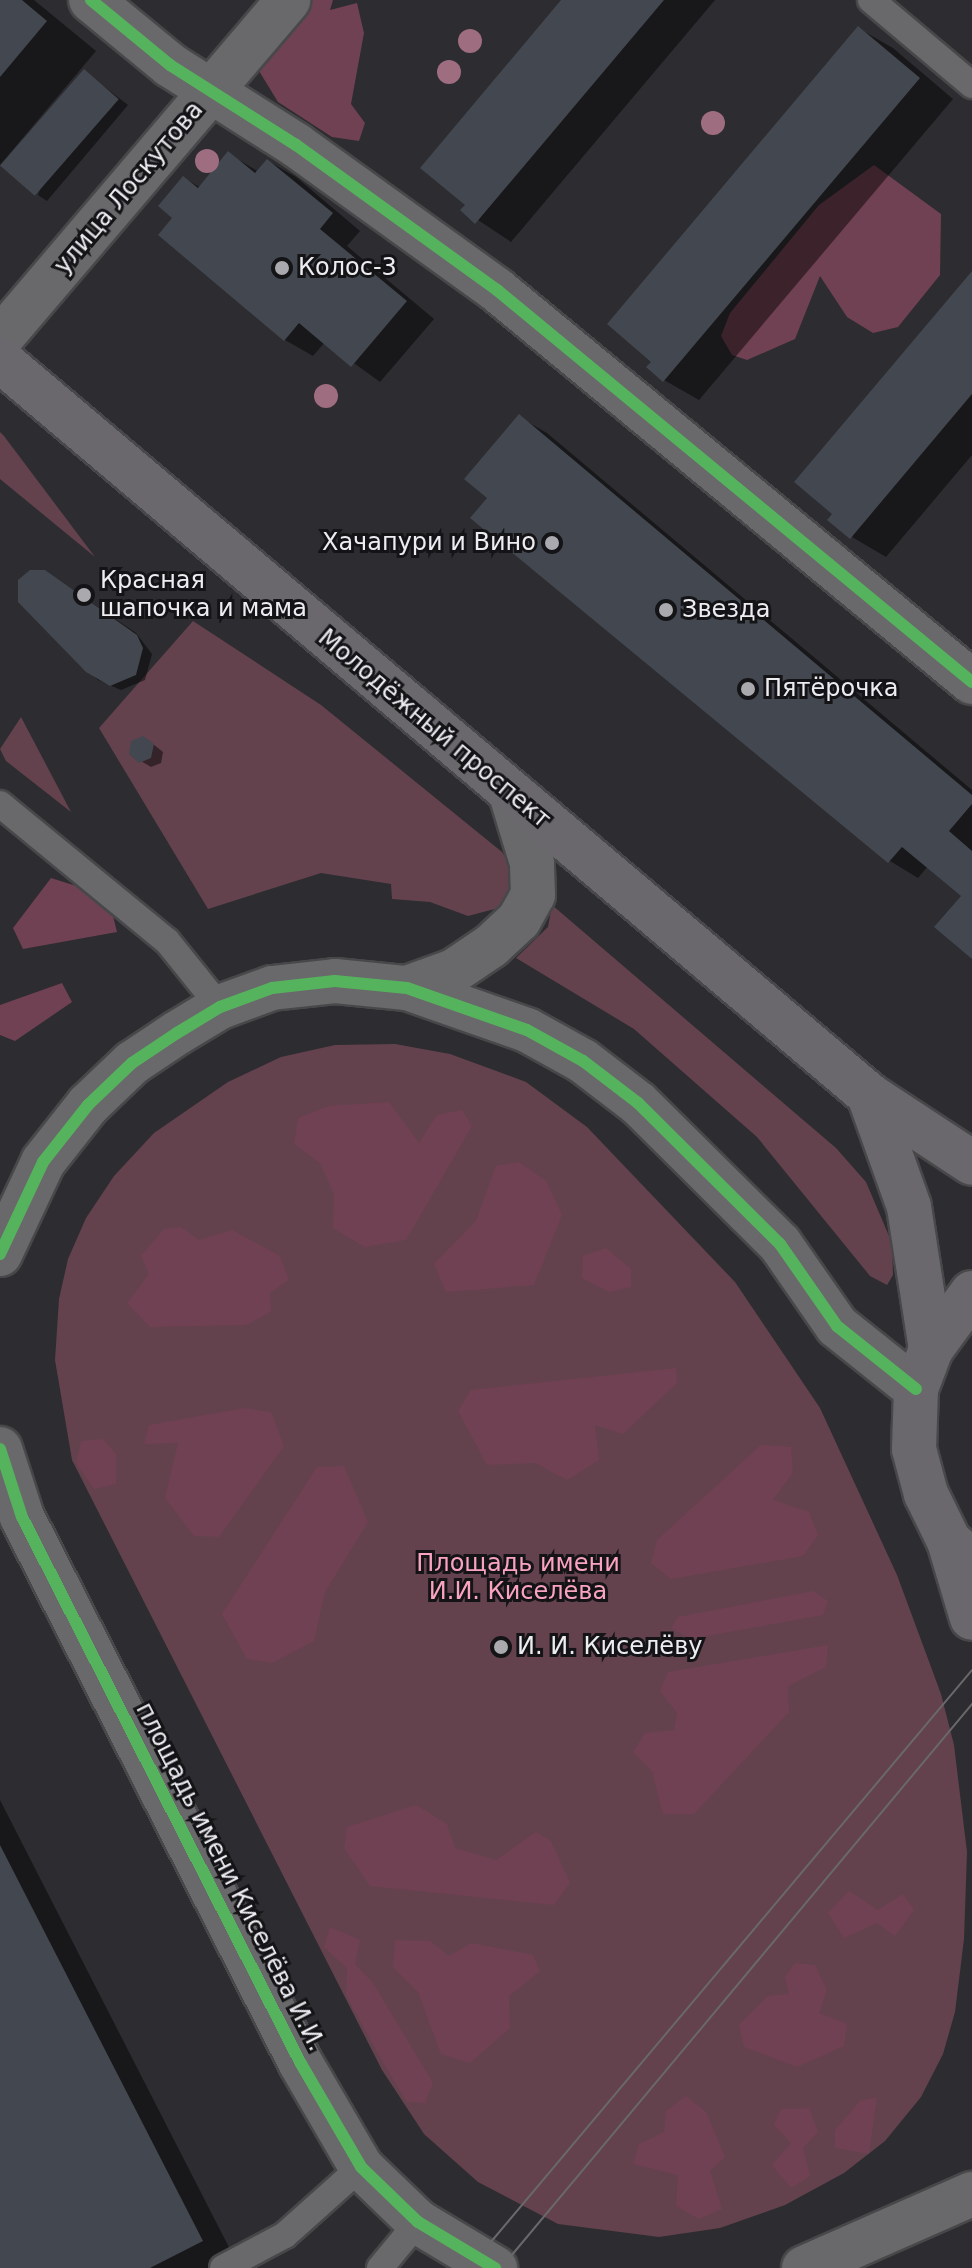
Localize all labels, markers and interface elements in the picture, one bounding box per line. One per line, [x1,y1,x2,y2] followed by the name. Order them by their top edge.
[49,96,209,280] street label: улица Лоскутова
[298,254,397,282] place label: Колос-3
[273,259,291,277] marker: Колос-3
[322,529,536,557] place label: Хачапури и Вино
[543,534,561,552] marker: Хачапури и Вино
[100,567,307,623] place label: Красная шапочка и мама
[75,586,93,604] marker: Красная шапочка и мама
[682,596,770,624] place label: Звезда
[657,601,675,619] marker: Звезда
[312,623,556,835] street label: Молодёжный проспект
[764,675,899,703] place label: Пятёрочка
[739,680,757,698] marker: Пятёрочка
[416,1550,620,1606] park label: Площадь имени И.И. Киселёва
[517,1633,702,1661] place label: И. И. Киселёву
[492,1638,510,1656] marker: И. И. Киселёву
[129,1698,331,2056] street label: площадь имени Киселёва И.И.

